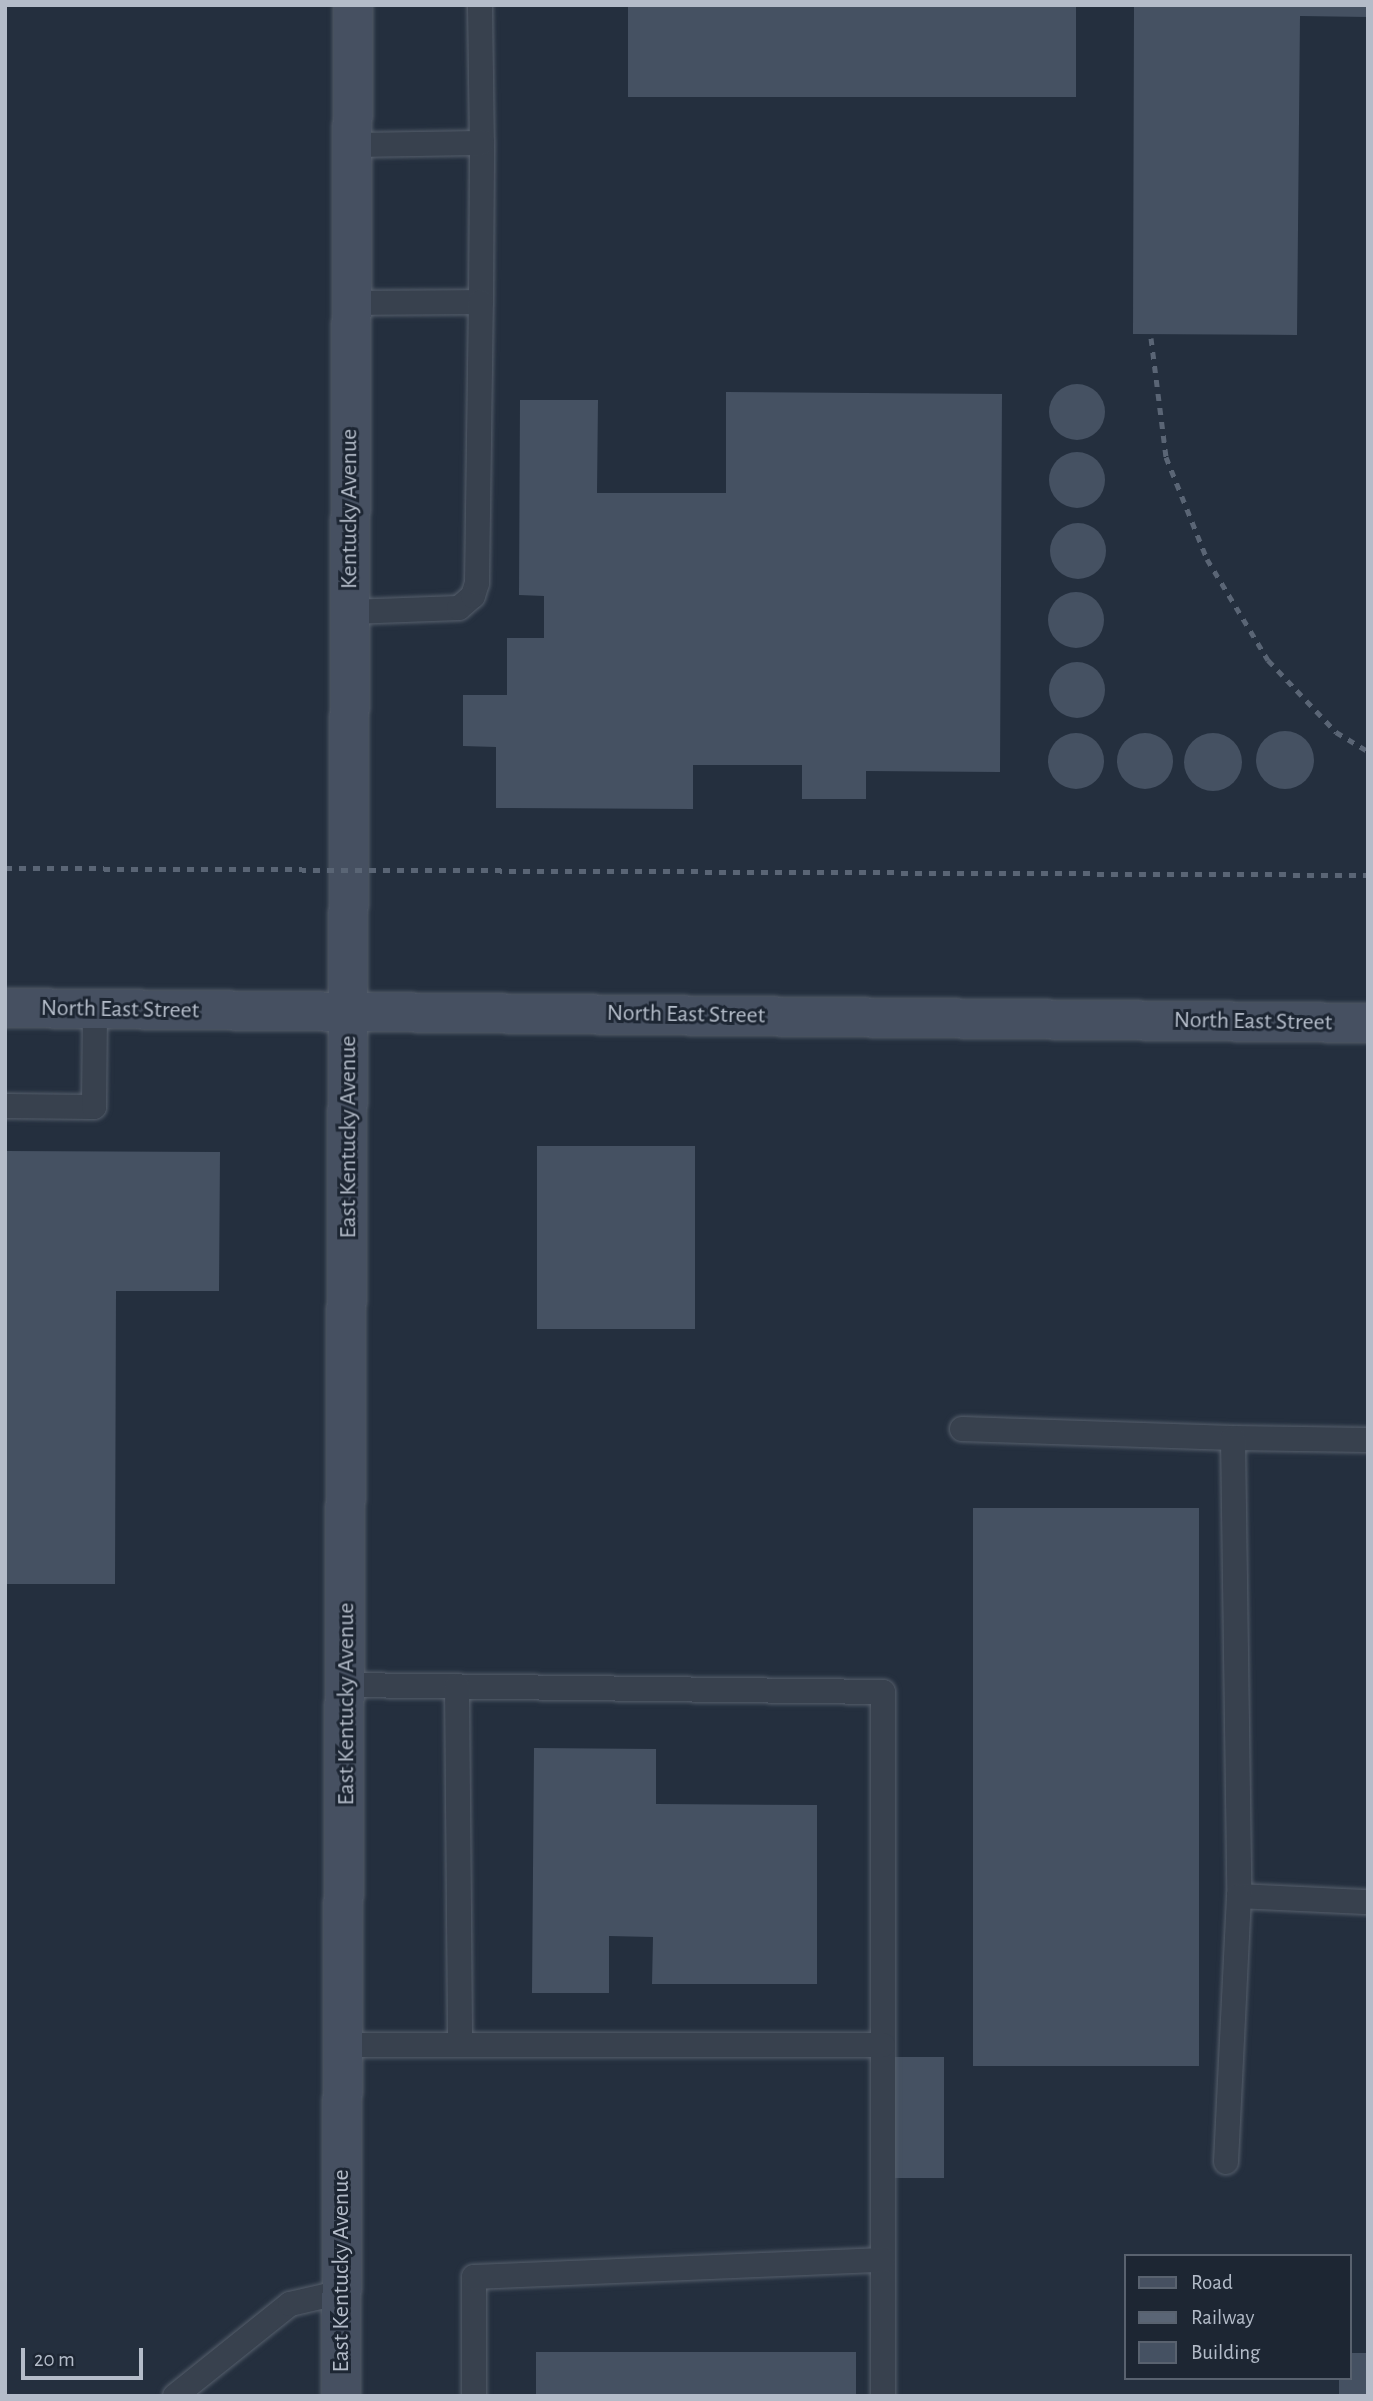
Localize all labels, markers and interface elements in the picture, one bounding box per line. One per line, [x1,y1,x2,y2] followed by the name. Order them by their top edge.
[336,429,364,589] street label: Kentucky Avenue
[41,994,199,1026] street label: North East Street
[607,999,765,1031] street label: North East Street
[1174,1006,1332,1038] street label: North East Street
[335,1036,363,1238] street label: East Kentucky Avenue
[333,1603,361,1805] street label: East Kentucky Avenue
[328,2170,356,2372] street label: East Kentucky Avenue
[1124,2254,1352,2380] legend
[1191,2272,1233,2293] text: Road
[1191,2307,1254,2328] text: Railway
[24,2334,147,2378] scale bar
[1191,2342,1260,2363] text: Building
[34,2349,75,2370] text: 20 m

